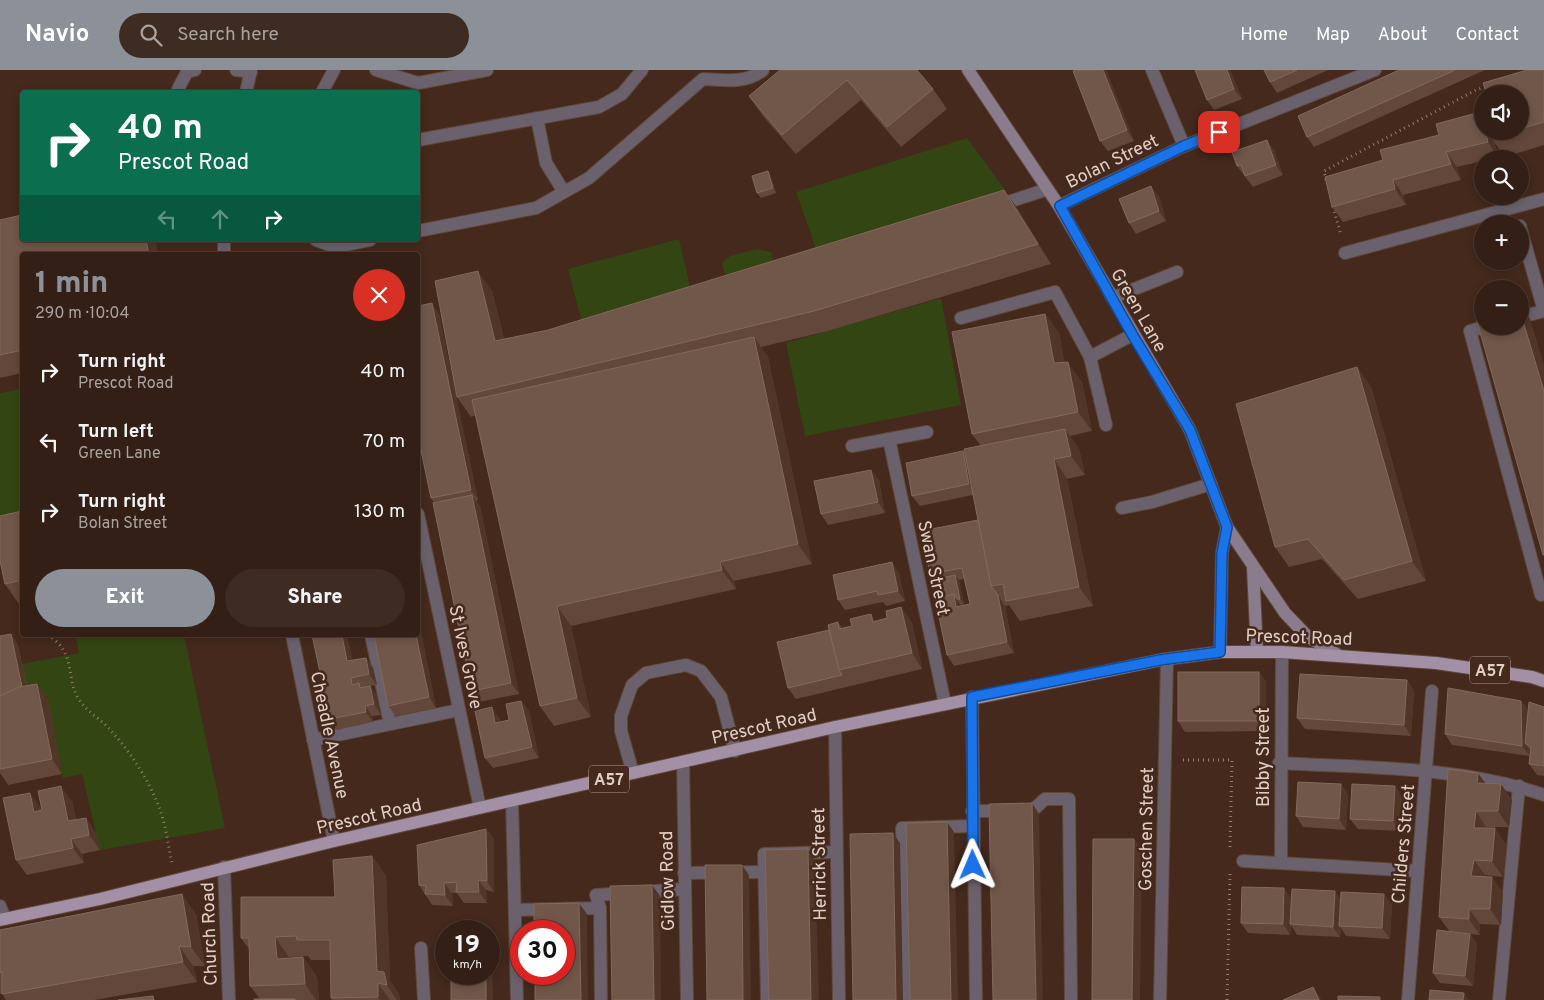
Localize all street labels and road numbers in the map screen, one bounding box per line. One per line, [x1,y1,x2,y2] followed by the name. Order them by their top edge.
[1063,130,1163,195] street label: Bolan Street
[1104,265,1171,357] street label: Green Lane
[911,519,954,618] street label: Swan Street
[442,603,487,711] street label: St Ives Grove
[1245,625,1353,652] street label: Prescot Road
[1470,656,1510,684] road number: A57
[304,670,353,801] street label: Cheadle Avenue
[709,704,819,751] street label: Prescot Road
[1253,707,1276,807] street label: Bibby Street
[589,766,629,792] road number: A57
[1135,767,1160,891] street label: Goschen Street
[1388,783,1421,905] street label: Childers Street
[314,794,424,841] street label: Prescot Road
[808,807,833,921] street label: Herrick Street
[656,831,681,931] street label: Gidlow Road
[197,882,224,986] street label: Church Road

